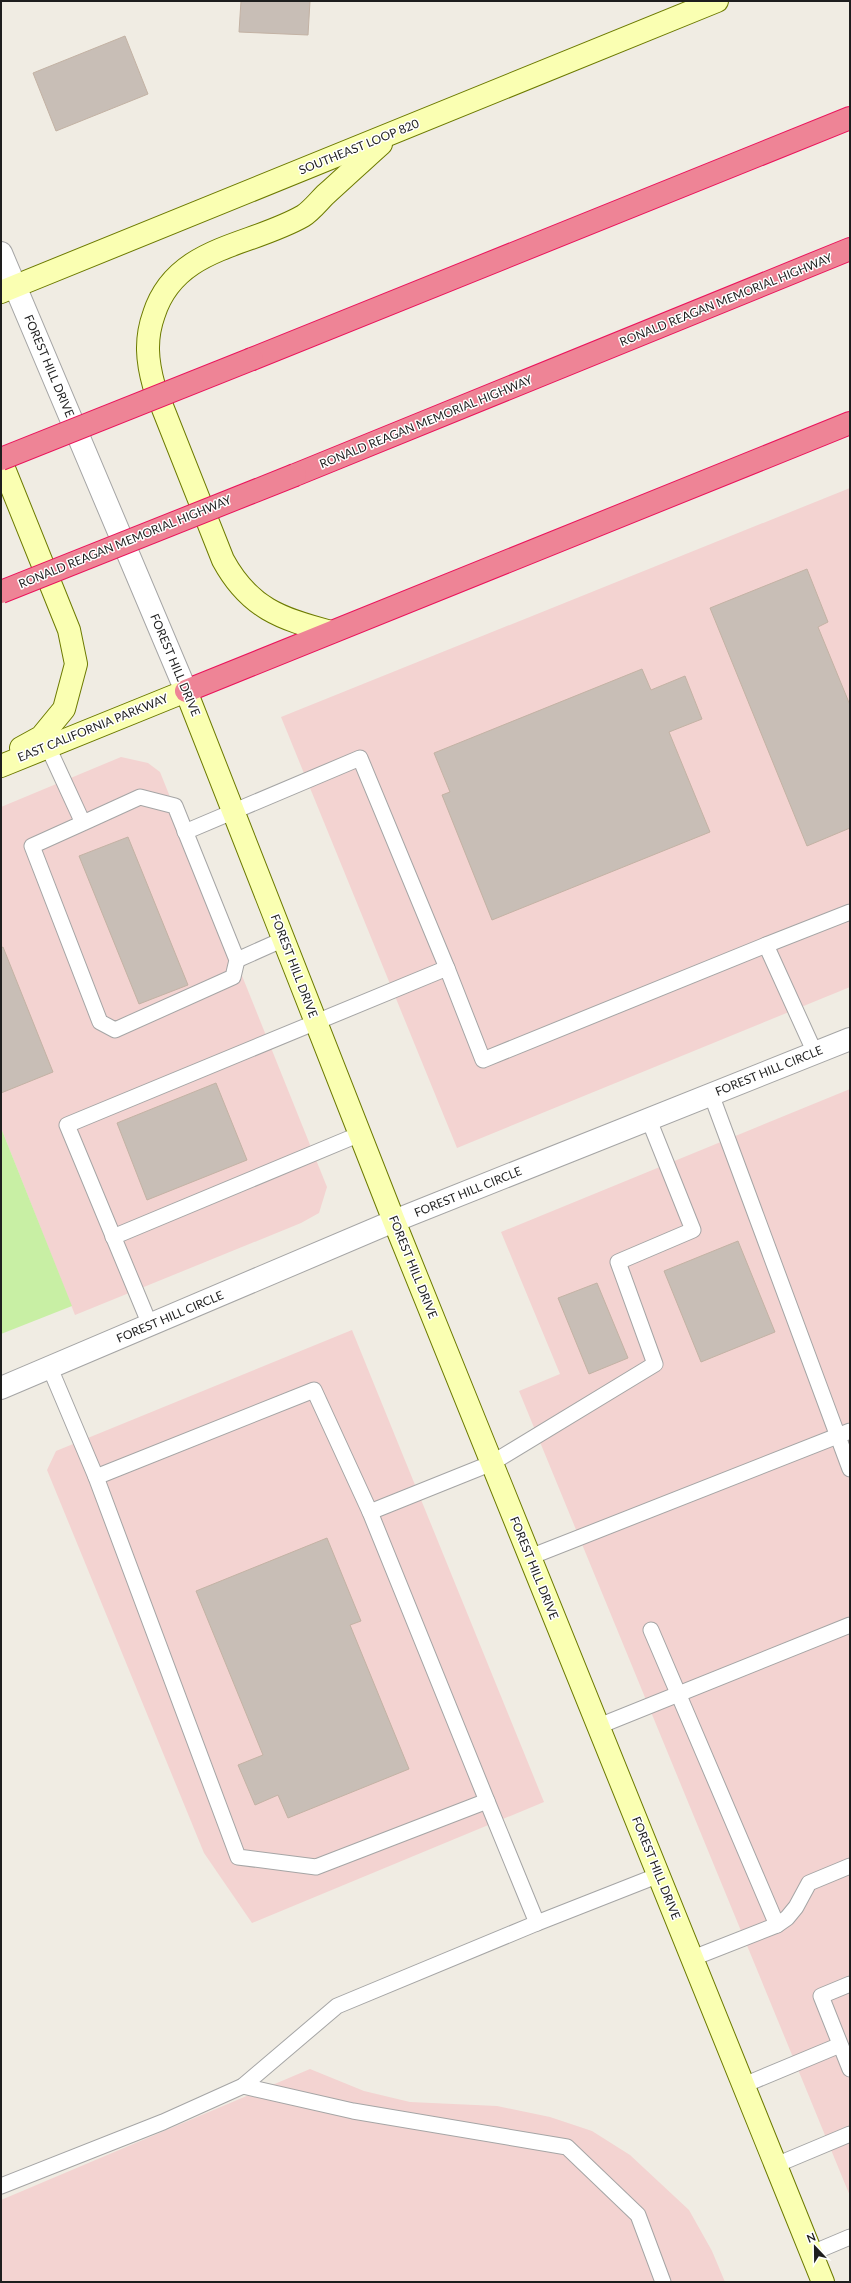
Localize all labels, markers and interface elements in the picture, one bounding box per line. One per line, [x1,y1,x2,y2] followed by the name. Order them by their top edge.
[296,116,421,178] street label: SOUTHEAST LOOP 820
[617,250,835,349] street label: RONALD REAGAN MEMORIAL HIGHWAY
[21,312,78,419] street label: FOREST HILL DRIVE
[317,372,535,471] street label: RONALD REAGAN MEMORIAL HIGHWAY
[16,492,234,591] street label: RONALD REAGAN MEMORIAL HIGHWAY
[147,611,204,718] street label: FOREST HILL DRIVE
[15,690,171,765] street label: EAST CALIFORNIA PARKWAY
[268,912,321,1020] street label: FOREST HILL DRIVE
[713,1042,825,1099] street label: FOREST HILL CIRCLE
[412,1163,524,1220] street label: FOREST HILL CIRCLE
[386,1213,441,1321] street label: FOREST HILL DRIVE
[114,1287,226,1346] street label: FOREST HILL CIRCLE
[507,1514,562,1622] street label: FOREST HILL DRIVE
[629,1814,684,1922] street label: FOREST HILL DRIVE
[795,2227,835,2267] north arrow
[805,2230,817,2245] text: N

